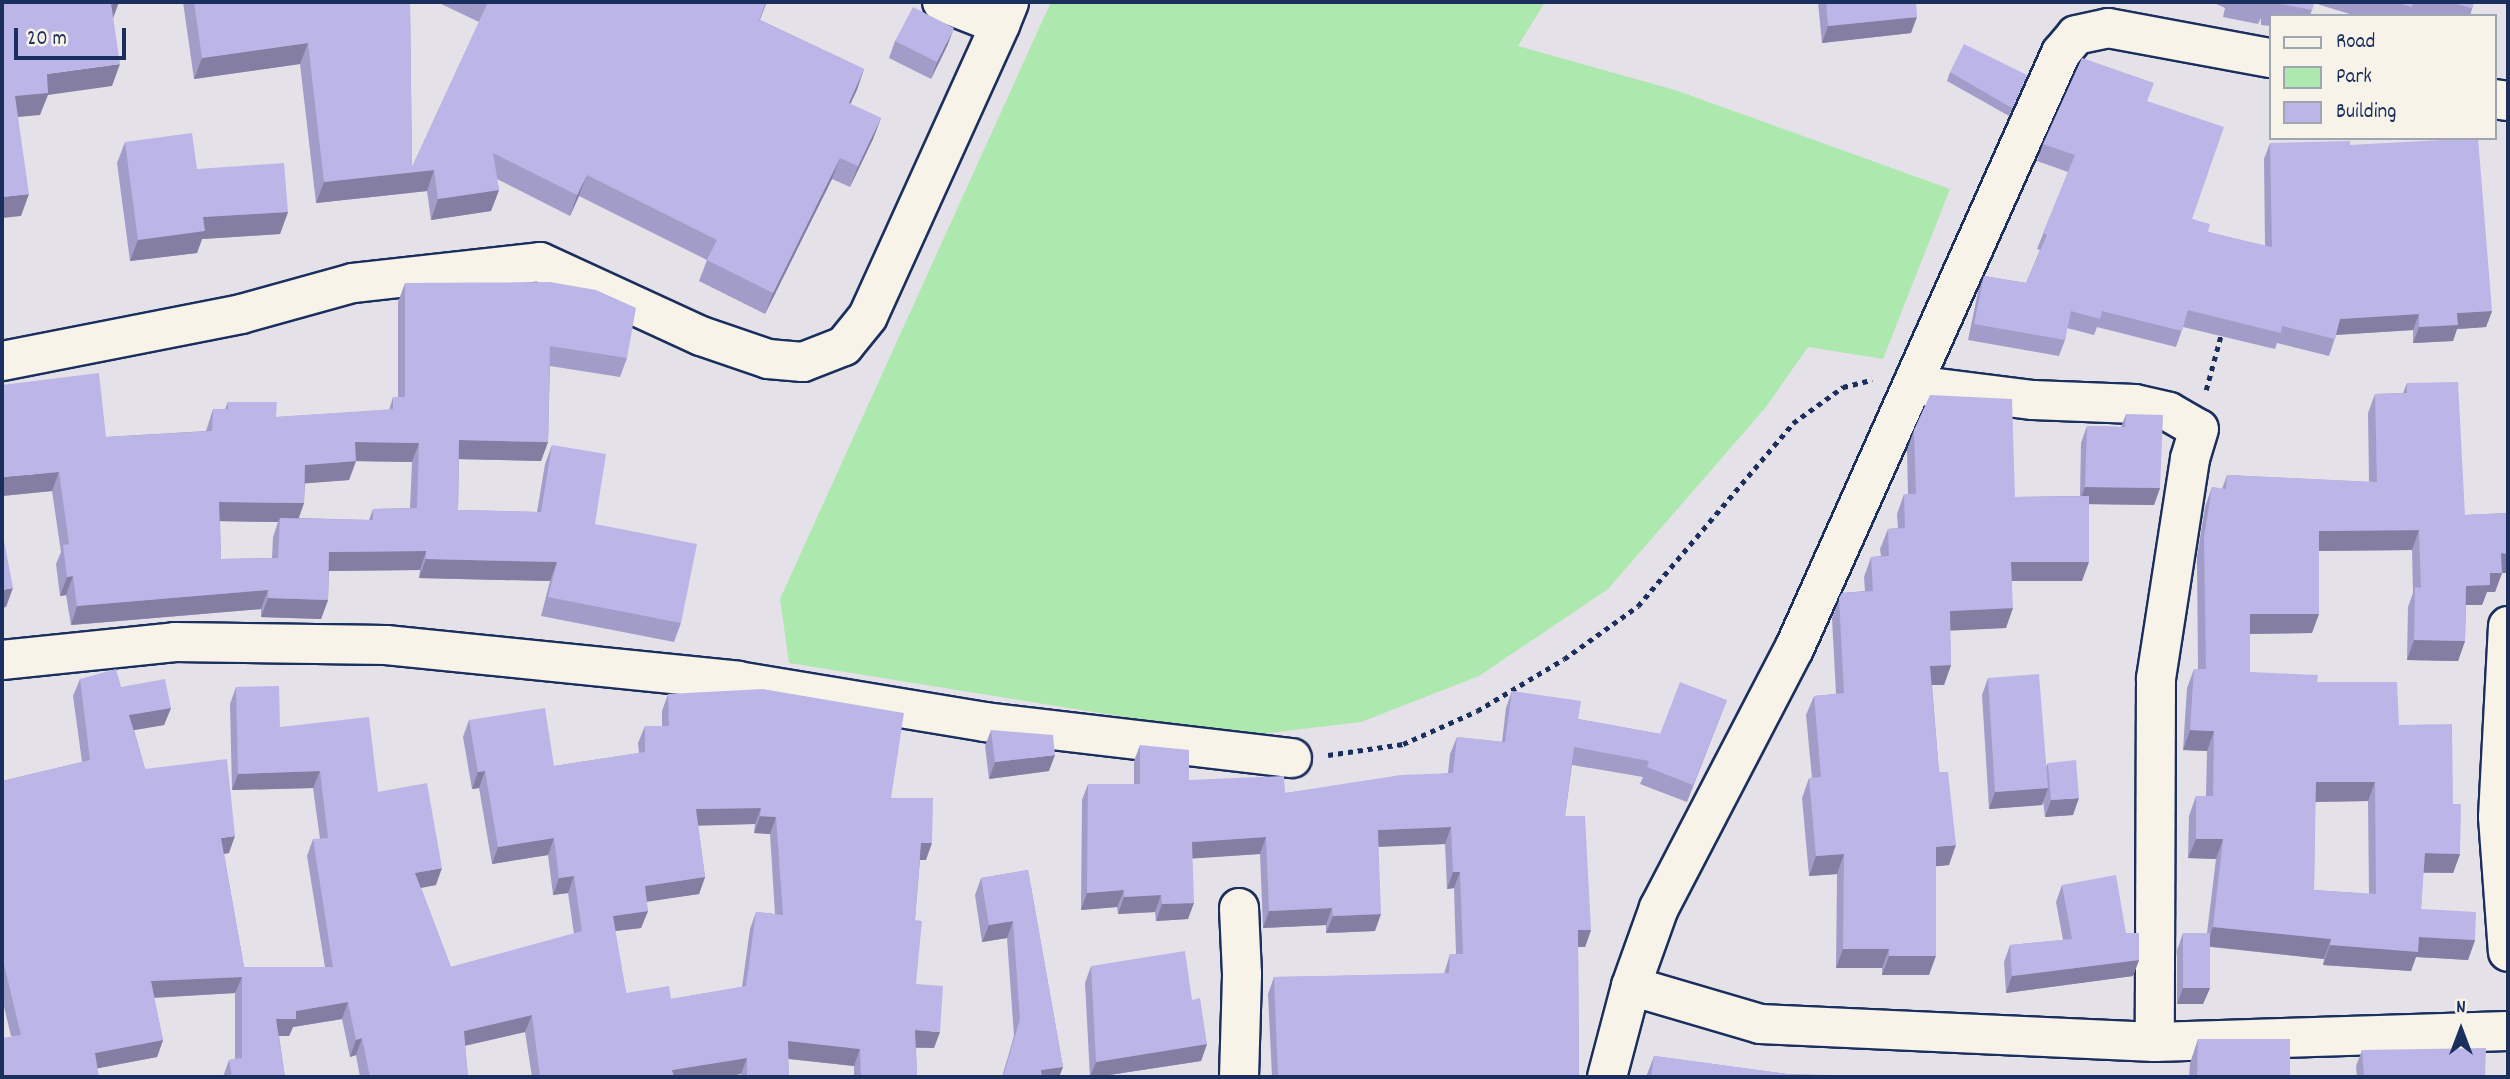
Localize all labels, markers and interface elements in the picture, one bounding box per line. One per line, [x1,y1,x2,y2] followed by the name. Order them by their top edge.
[18,14,130,58] scale bar
[2268,14,2496,140] legend
[27,25,67,55] text: 20 m
[2336,28,2375,58] text: Road
[2336,63,2372,93] text: Park
[2336,98,2396,128] text: Building
[2426,995,2496,1065] north arrow
[2456,995,2466,1022] text: N

